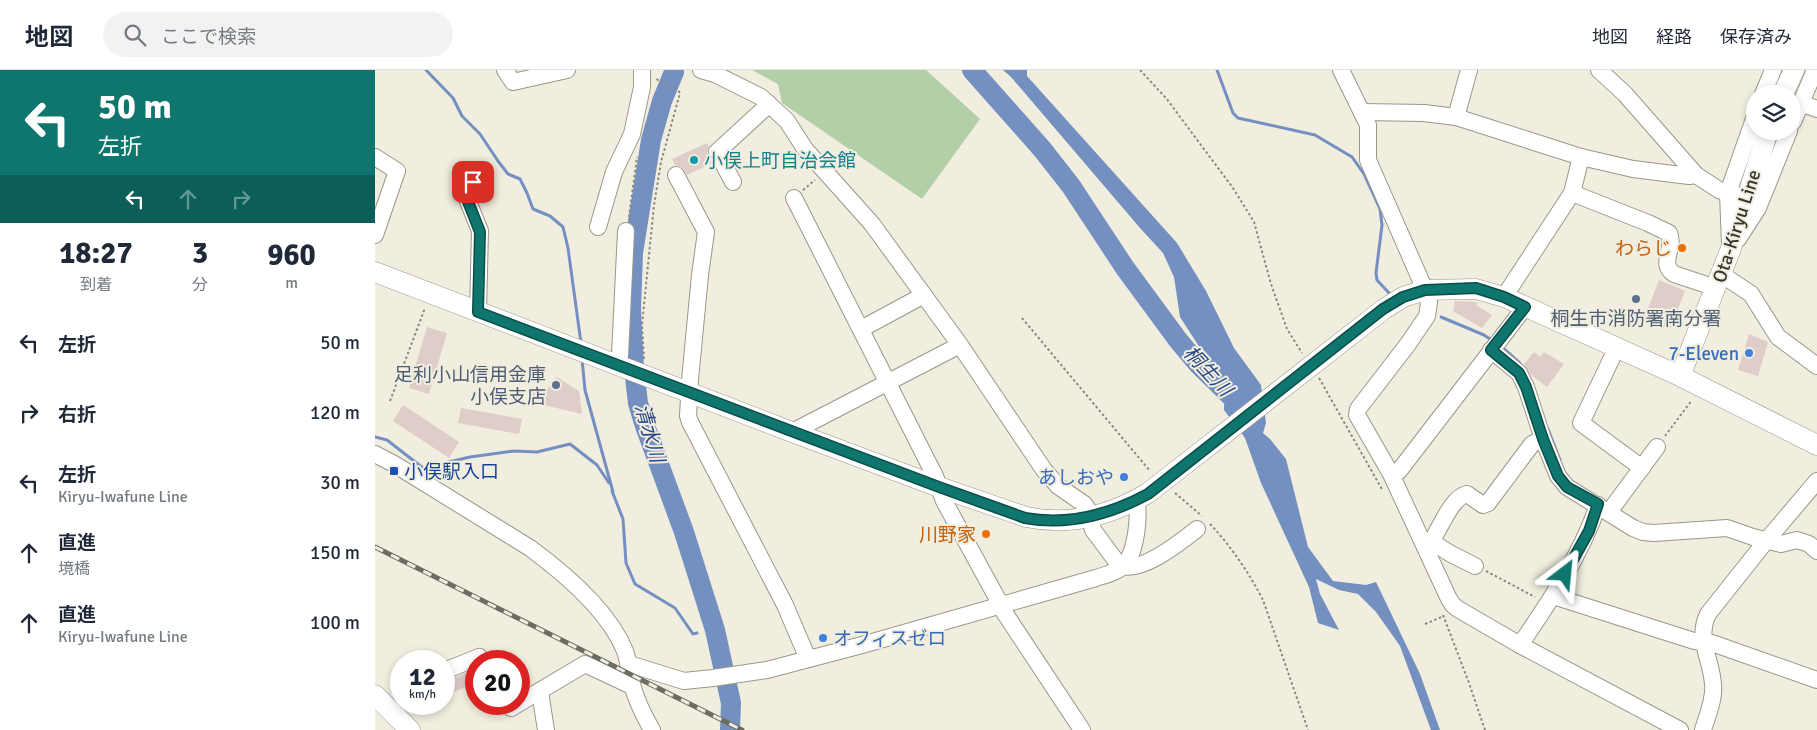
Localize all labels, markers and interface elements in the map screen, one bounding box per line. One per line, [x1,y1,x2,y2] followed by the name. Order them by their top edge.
[103,12,453,57] search box
[121,21,149,49] icon: search
[25,22,73,52] text: 地図
[161,25,256,49] text: ここで検索
[1592,26,1628,48] text: 地図
[1656,26,1692,48] text: 経路
[1720,26,1792,48] text: 保存済み
[98,85,172,128] text: 50 m
[1746,85,1801,140] map controls
[1746,85,1801,140] button: layers
[15,90,80,155] icon: left
[98,133,142,160] text: 左折
[704,149,856,173] place label: 小俣上町自治会館
[688,154,700,166] marker: 小俣上町自治会館
[452,161,494,203] pin
[1707,167,1767,286] street label: Ota-Kiryu Line
[459,168,487,196] icon: arrive
[121,185,149,213] icon: left
[174,185,202,213] icon: ahead
[227,185,255,213] icon: right
[59,235,133,272] text: 18:27
[192,235,208,272] text: 3
[267,237,316,274] text: 960
[1615,237,1672,261] place label: わらじ
[1676,242,1688,254] marker: わらじ
[285,273,298,293] text: m
[80,275,112,295] text: 到着
[192,275,208,295] text: 分
[1630,293,1642,305] marker: 桐生市消防署南分署
[1550,307,1722,331] place label: 桐生市消防署南分署
[15,329,43,357] icon: left
[320,331,360,355] text: 50 m
[58,333,96,357] text: 左折
[1178,341,1239,403] water label: 桐生川
[1668,342,1739,366] place label: 7-Eleven
[1743,347,1755,359] marker: 7-Eleven
[394,363,546,409] place label: 足利小山信用金庫 小俣支店
[550,379,562,391] marker: 足利小山信用金庫 小俣支店
[15,399,43,427] icon: right
[310,401,360,425] text: 120 m
[629,401,670,467] water label: 清水川
[58,403,96,427] text: 右折
[404,460,499,484] place label: 小俣駅入口
[58,463,96,487] text: 左折
[388,465,400,477] marker: 小俣駅入口
[1038,466,1114,490] place label: あしおや
[15,469,43,497] icon: left
[320,471,360,495] text: 30 m
[1118,471,1130,483] marker: あしおや
[58,487,188,507] text: Kiryu-Iwafune Line
[919,523,976,547] place label: 川野家
[980,528,992,540] marker: 川野家
[58,531,96,555] text: 直進
[15,539,43,567] icon: ahead
[310,541,360,565] text: 150 m
[1538,547,1590,599] position arrow
[58,559,90,579] text: 境橋
[58,603,96,627] text: 直進
[15,609,43,637] icon: ahead
[310,611,360,635] text: 100 m
[58,627,188,647] text: Kiryu-Iwafune Line
[833,627,947,651] place label: オフィスゼロ
[817,632,829,644] marker: オフィスゼロ
[465,650,530,715] speed limit sign: 20
[409,661,436,692] text: 12
[409,687,436,702] text: km/h

